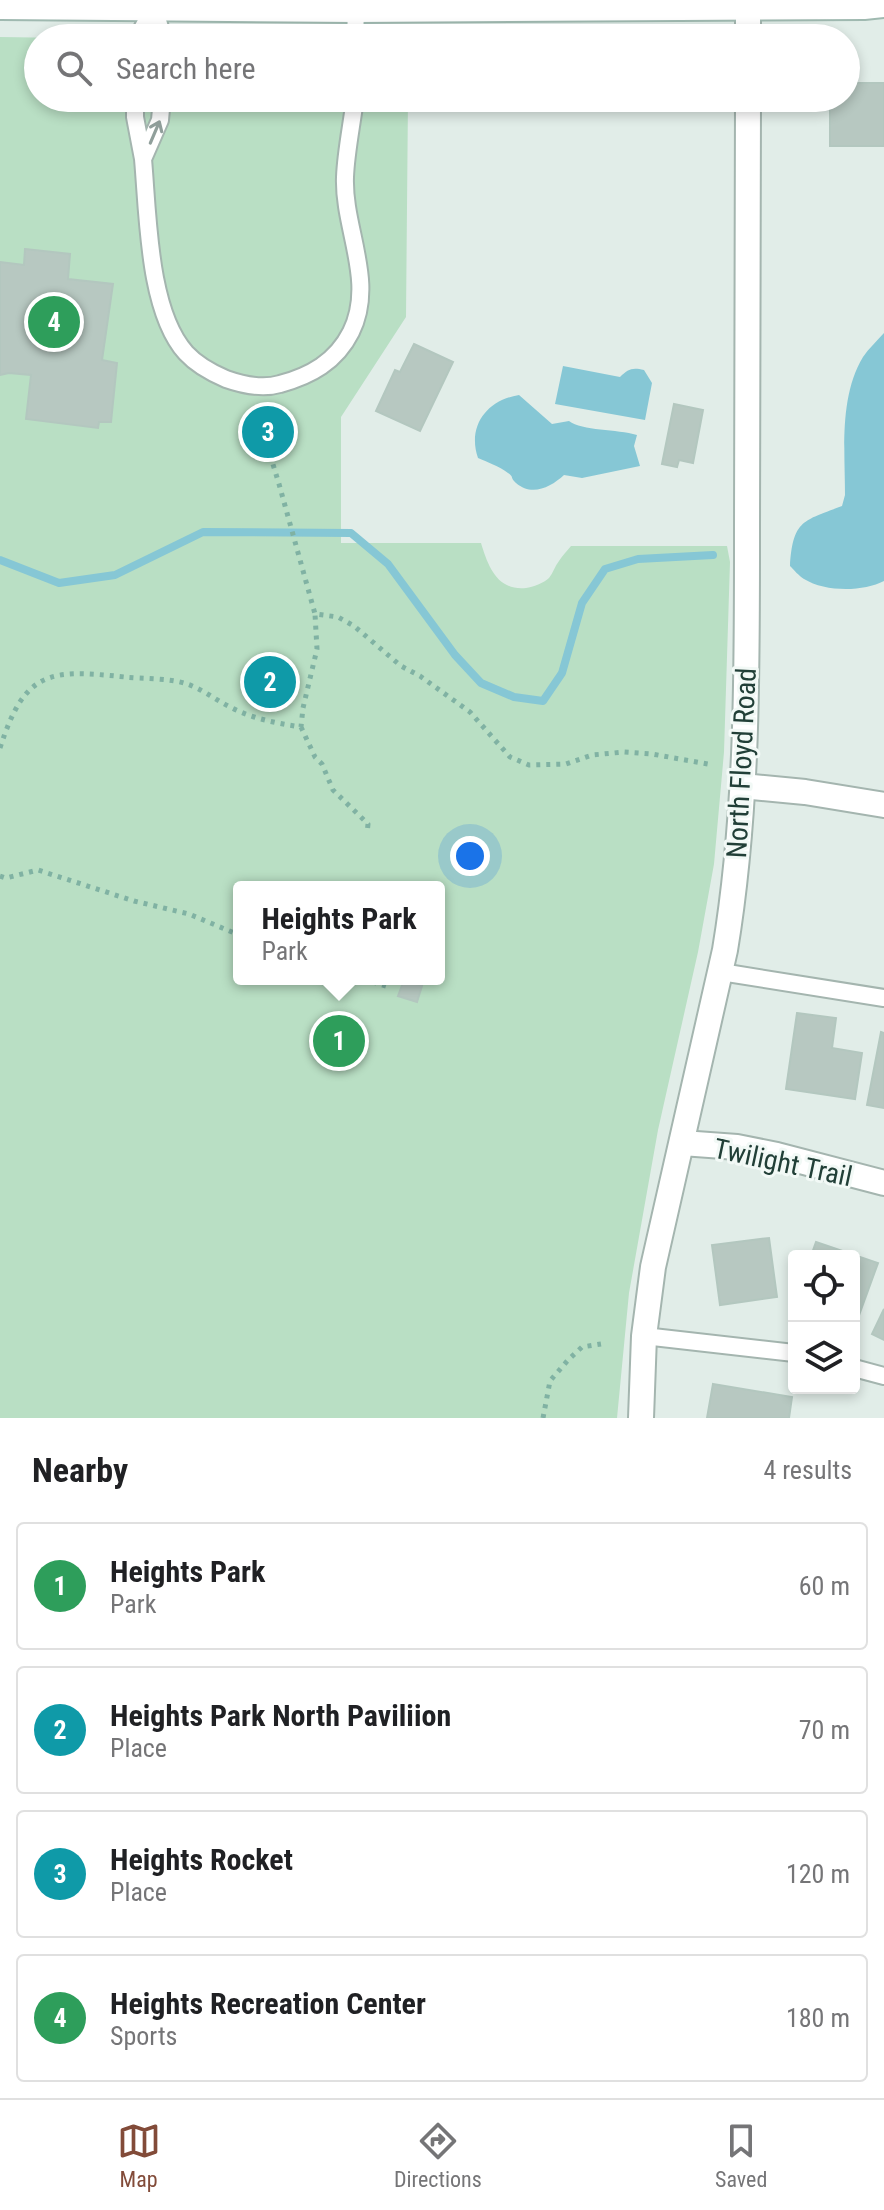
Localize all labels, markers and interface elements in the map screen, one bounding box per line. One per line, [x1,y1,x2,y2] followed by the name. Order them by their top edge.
[24,24,860,112] search box
[52,46,96,90] icon: search
[116,51,256,86] text: Search here
[148,120,163,145] one-way arrow
[28,292,80,352] pin: 4
[242,402,294,462] pin: 3
[244,652,296,712] pin: 2
[720,667,763,859] street label: North Floyd Road
[450,836,490,876] your location
[233,881,445,985] popup
[261,901,417,936] text: Heights Park
[261,936,308,966] text: Park
[313,1011,365,1071] pin: 1
[711,1132,855,1193] street label: Twilight Trail
[788,1250,860,1394] map controls
[788,1250,860,1322] button: locate
[788,1322,860,1394] button: layers
[32,1450,128,1490] text: Nearby
[763,1455,852,1485] text: 4 results
[110,1554,265,1589] text: Heights Park
[53,1571,67,1601] text: 1
[799,1571,850,1601] text: 60 m
[110,1589,156,1619] text: Park
[110,1698,451,1733] text: Heights Park North Paviliion
[53,1715,67,1745] text: 2
[799,1715,850,1745] text: 70 m
[110,1733,167,1763] text: Place
[110,1842,293,1877] text: Heights Rocket
[53,1859,67,1889] text: 3
[786,1859,850,1889] text: 120 m
[110,1877,167,1907] text: Place
[110,1986,426,2021] text: Heights Recreation Center
[53,2003,67,2033] text: 4
[786,2003,850,2033] text: 180 m
[110,2021,177,2051] text: Sports
[117,2119,161,2192] tab: Map
[394,2119,482,2192] tab: Directions
[715,2119,767,2192] tab: Saved

